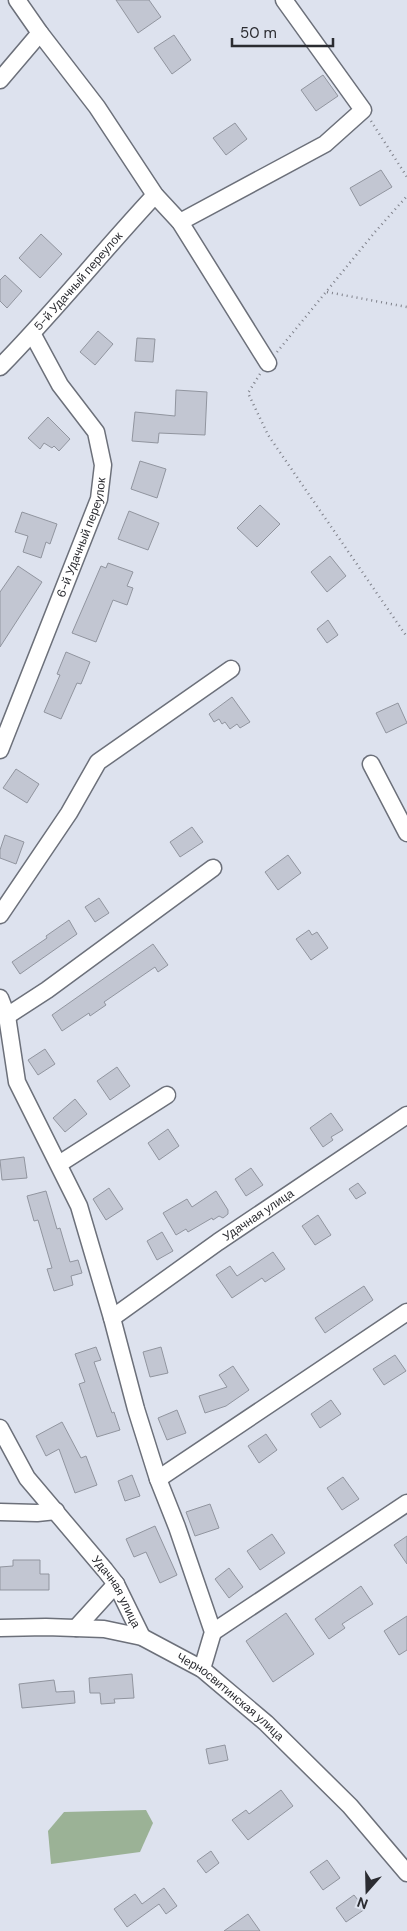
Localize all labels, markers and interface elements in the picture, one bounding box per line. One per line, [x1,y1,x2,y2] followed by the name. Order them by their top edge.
[232,15,333,47] scale bar
[240,23,277,43] text: 50 m
[30,228,126,334] street label: 5-й Удачный переулок
[53,476,110,600] street label: 6-й Удачный переулок
[220,1185,297,1245] street label: Удачная улица
[88,1552,144,1631] street label: Удачная улица
[174,1649,288,1744] street label: Черносвитинская улица
[342,1866,392,1916] north arrow
[355,1893,370,1913] text: N

